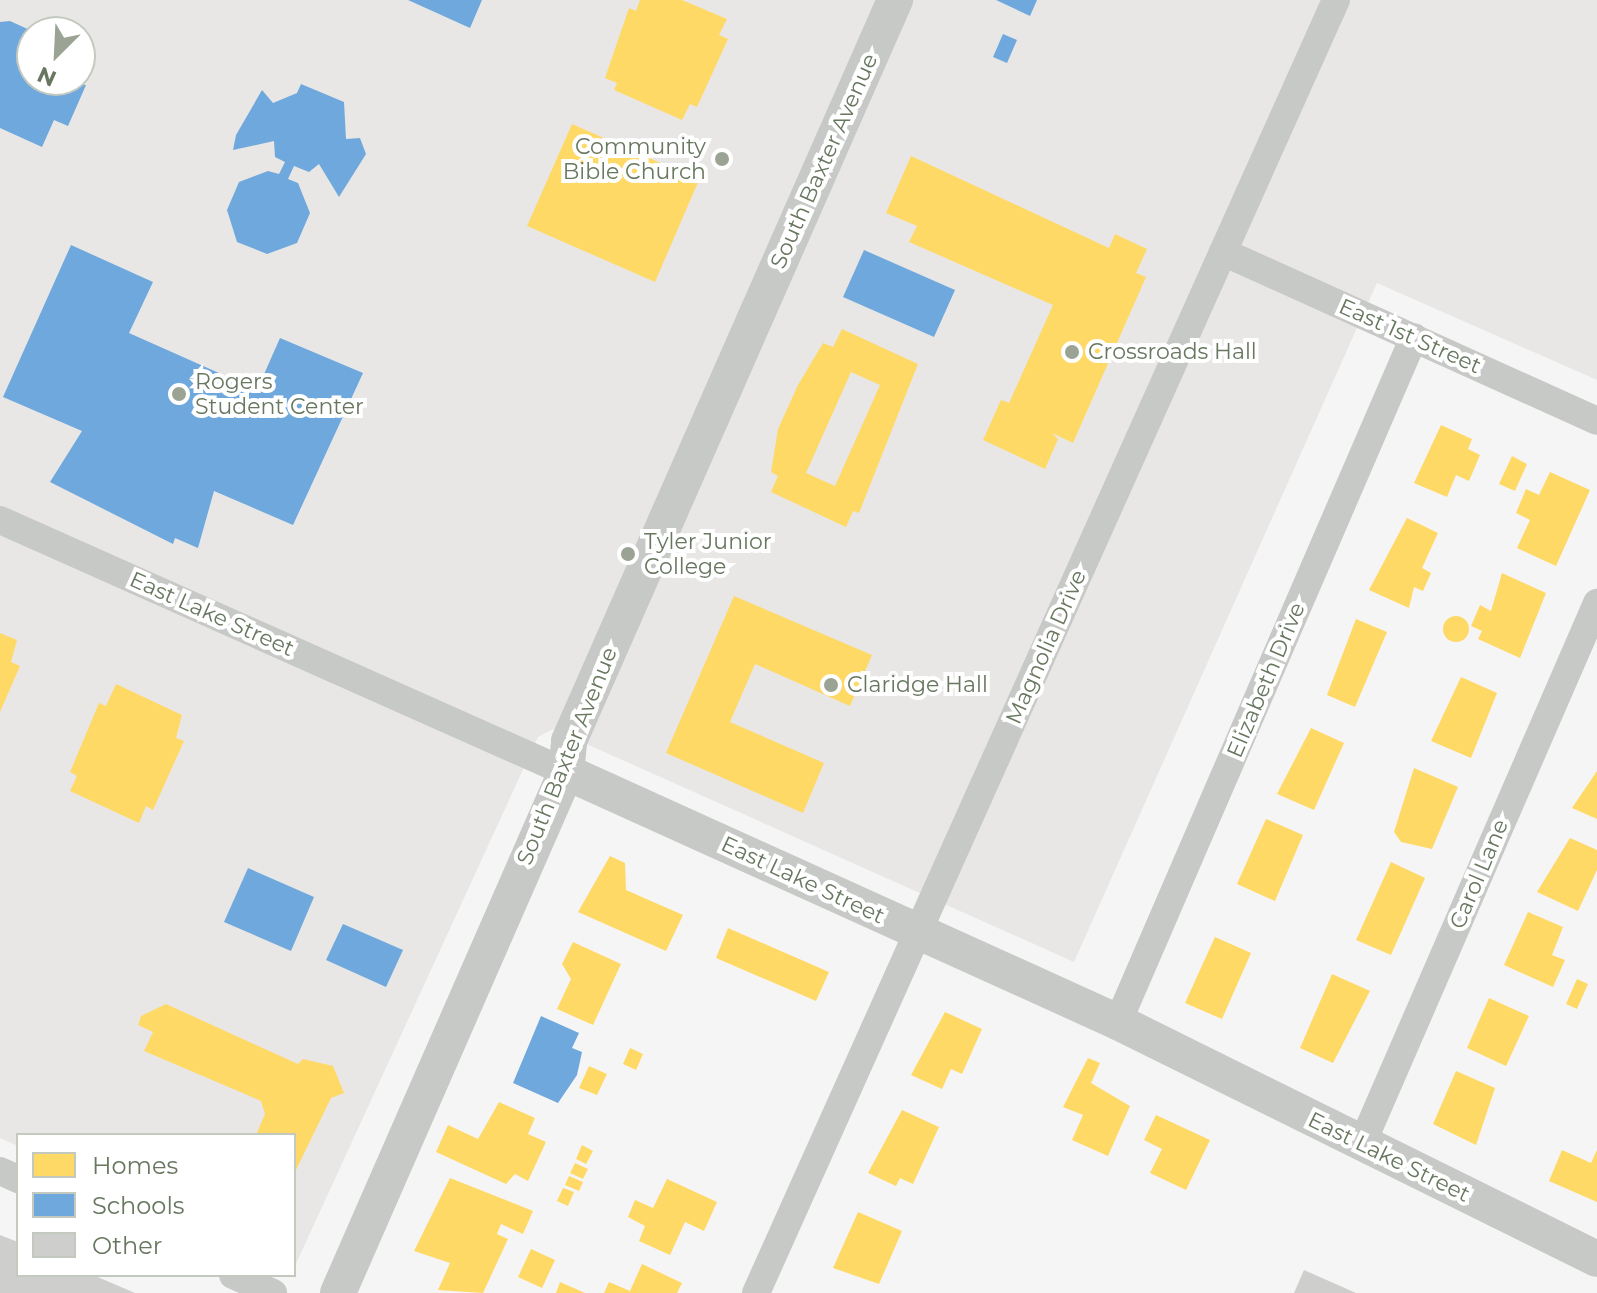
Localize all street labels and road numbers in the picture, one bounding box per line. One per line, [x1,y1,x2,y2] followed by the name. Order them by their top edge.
[765,49,883,273] street label: South Baxter Avenue
[1335,293,1485,379] street label: East 1st Street
[126,566,298,662] street label: East Lake Street
[1000,566,1092,728] street label: Magnolia Drive
[1221,598,1311,762] street label: Elizabeth Drive
[511,643,623,869] street label: South Baxter Avenue
[1444,815,1514,933] street label: Carol Lane
[717,831,889,929] street label: East Lake Street
[1304,1106,1474,1208] street label: East Lake Street

